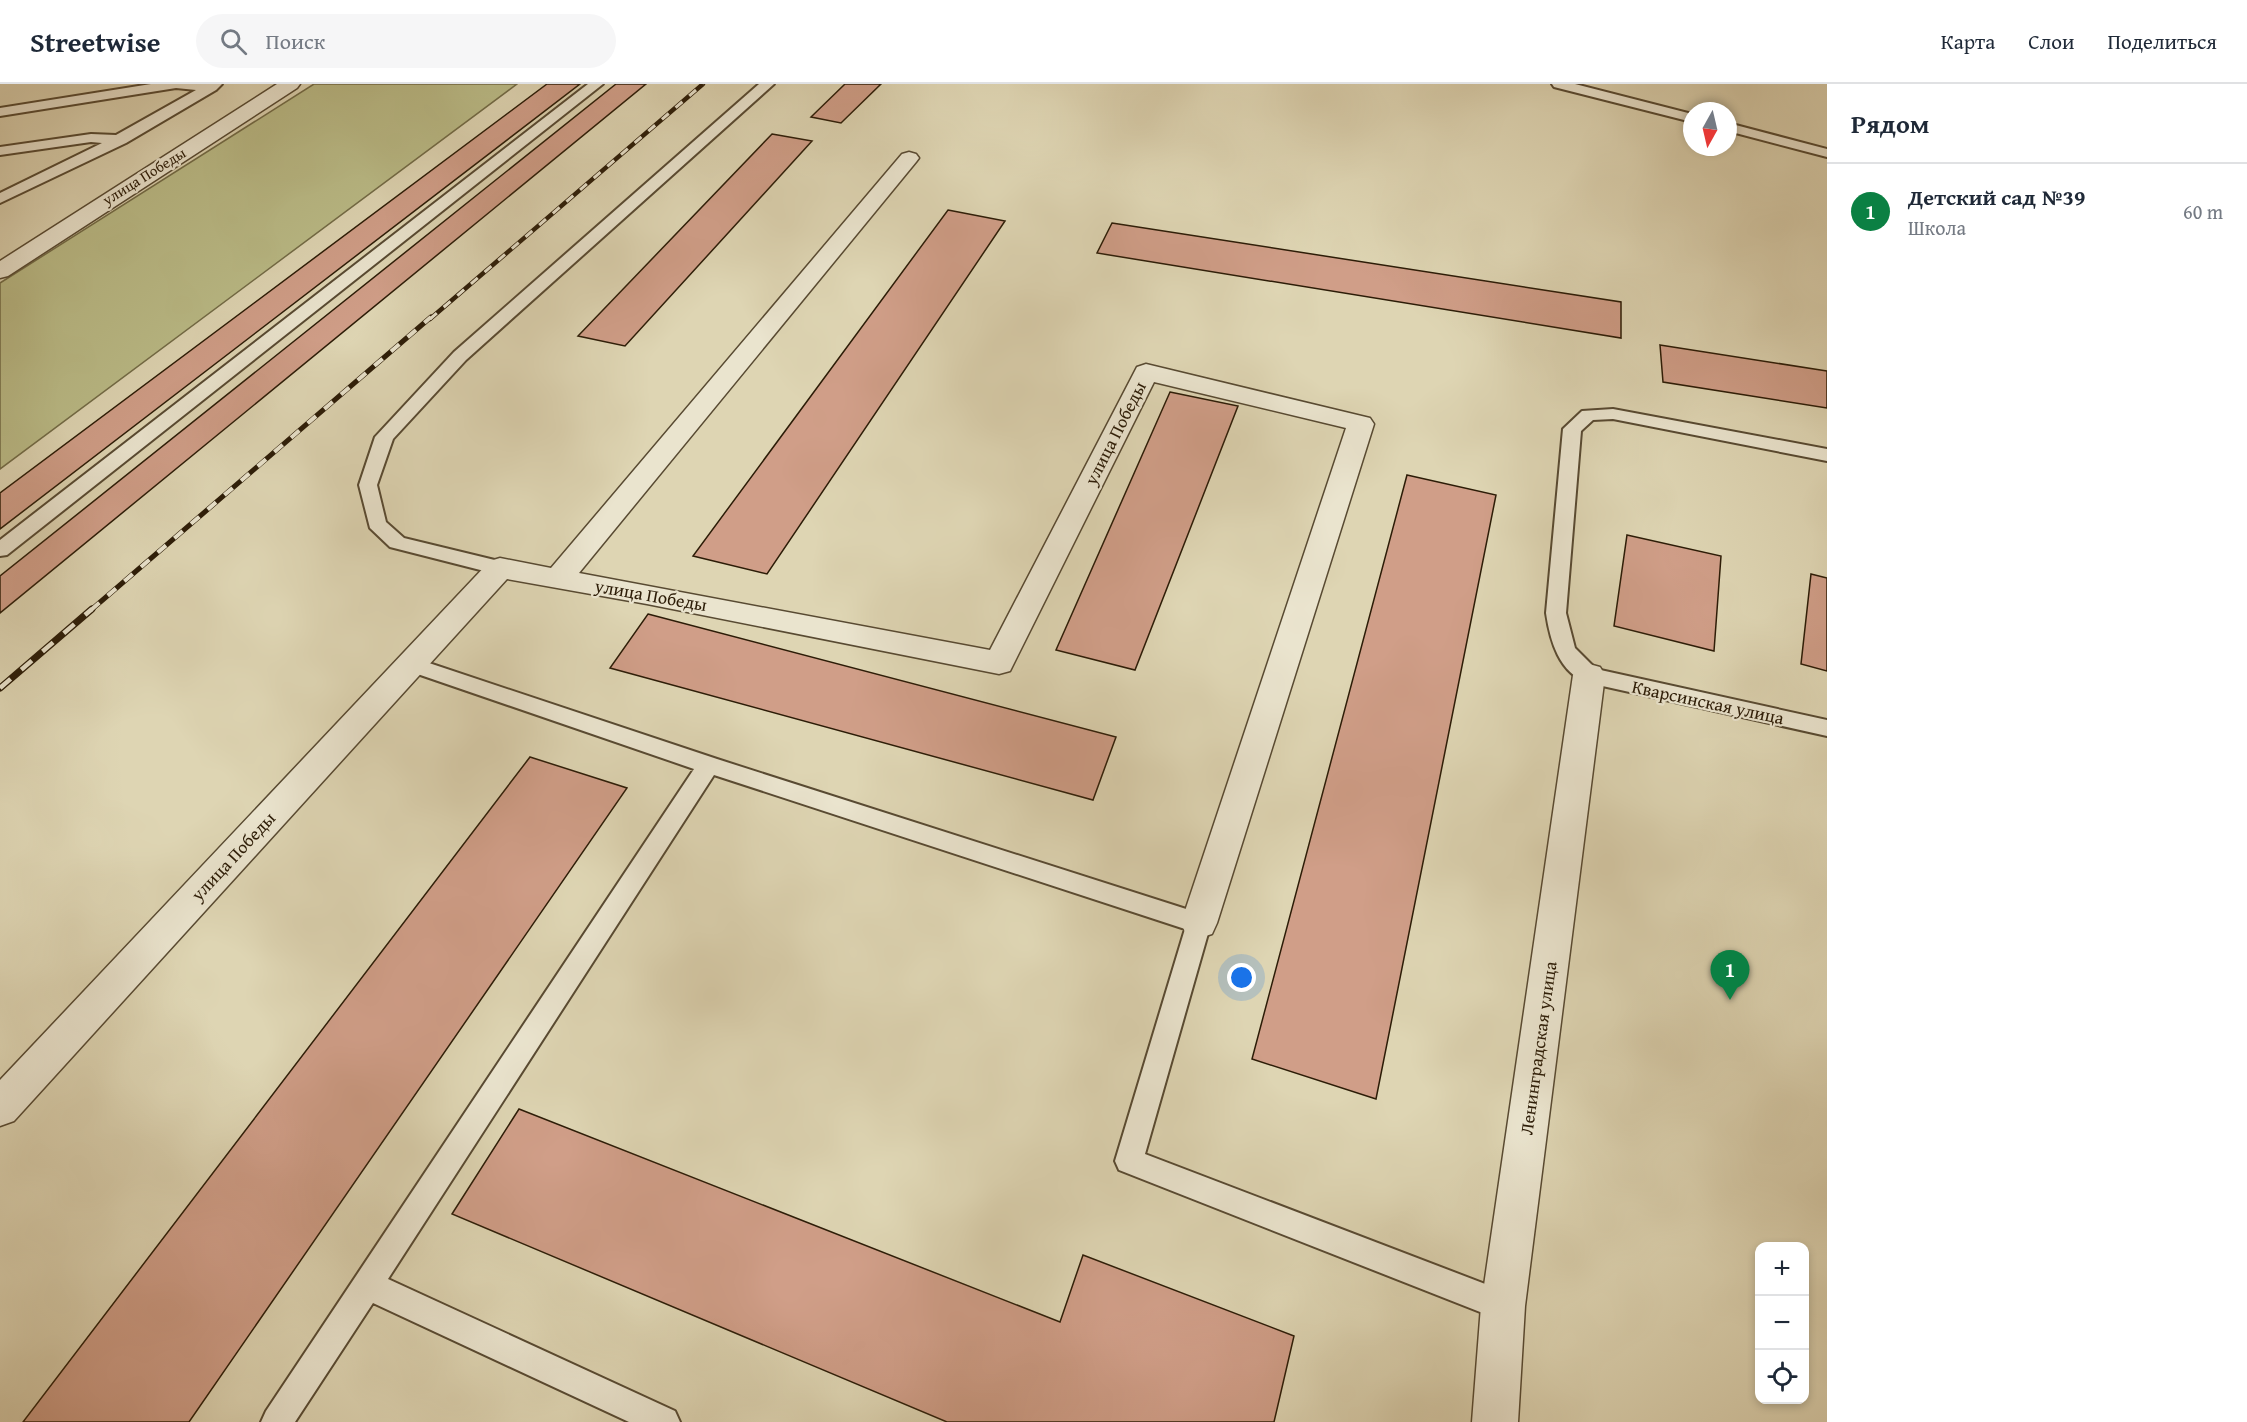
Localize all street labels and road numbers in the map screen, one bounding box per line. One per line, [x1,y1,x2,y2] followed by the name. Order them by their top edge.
[98,142,190,210] street label: улица Победы
[1077,376,1153,491] street label: улица Победы
[592,572,710,618] street label: улица Победы
[1629,673,1787,731] street label: Кварсинская улица
[184,805,282,907] street label: улица Победы
[1512,959,1564,1136] street label: Ленинградская улица

